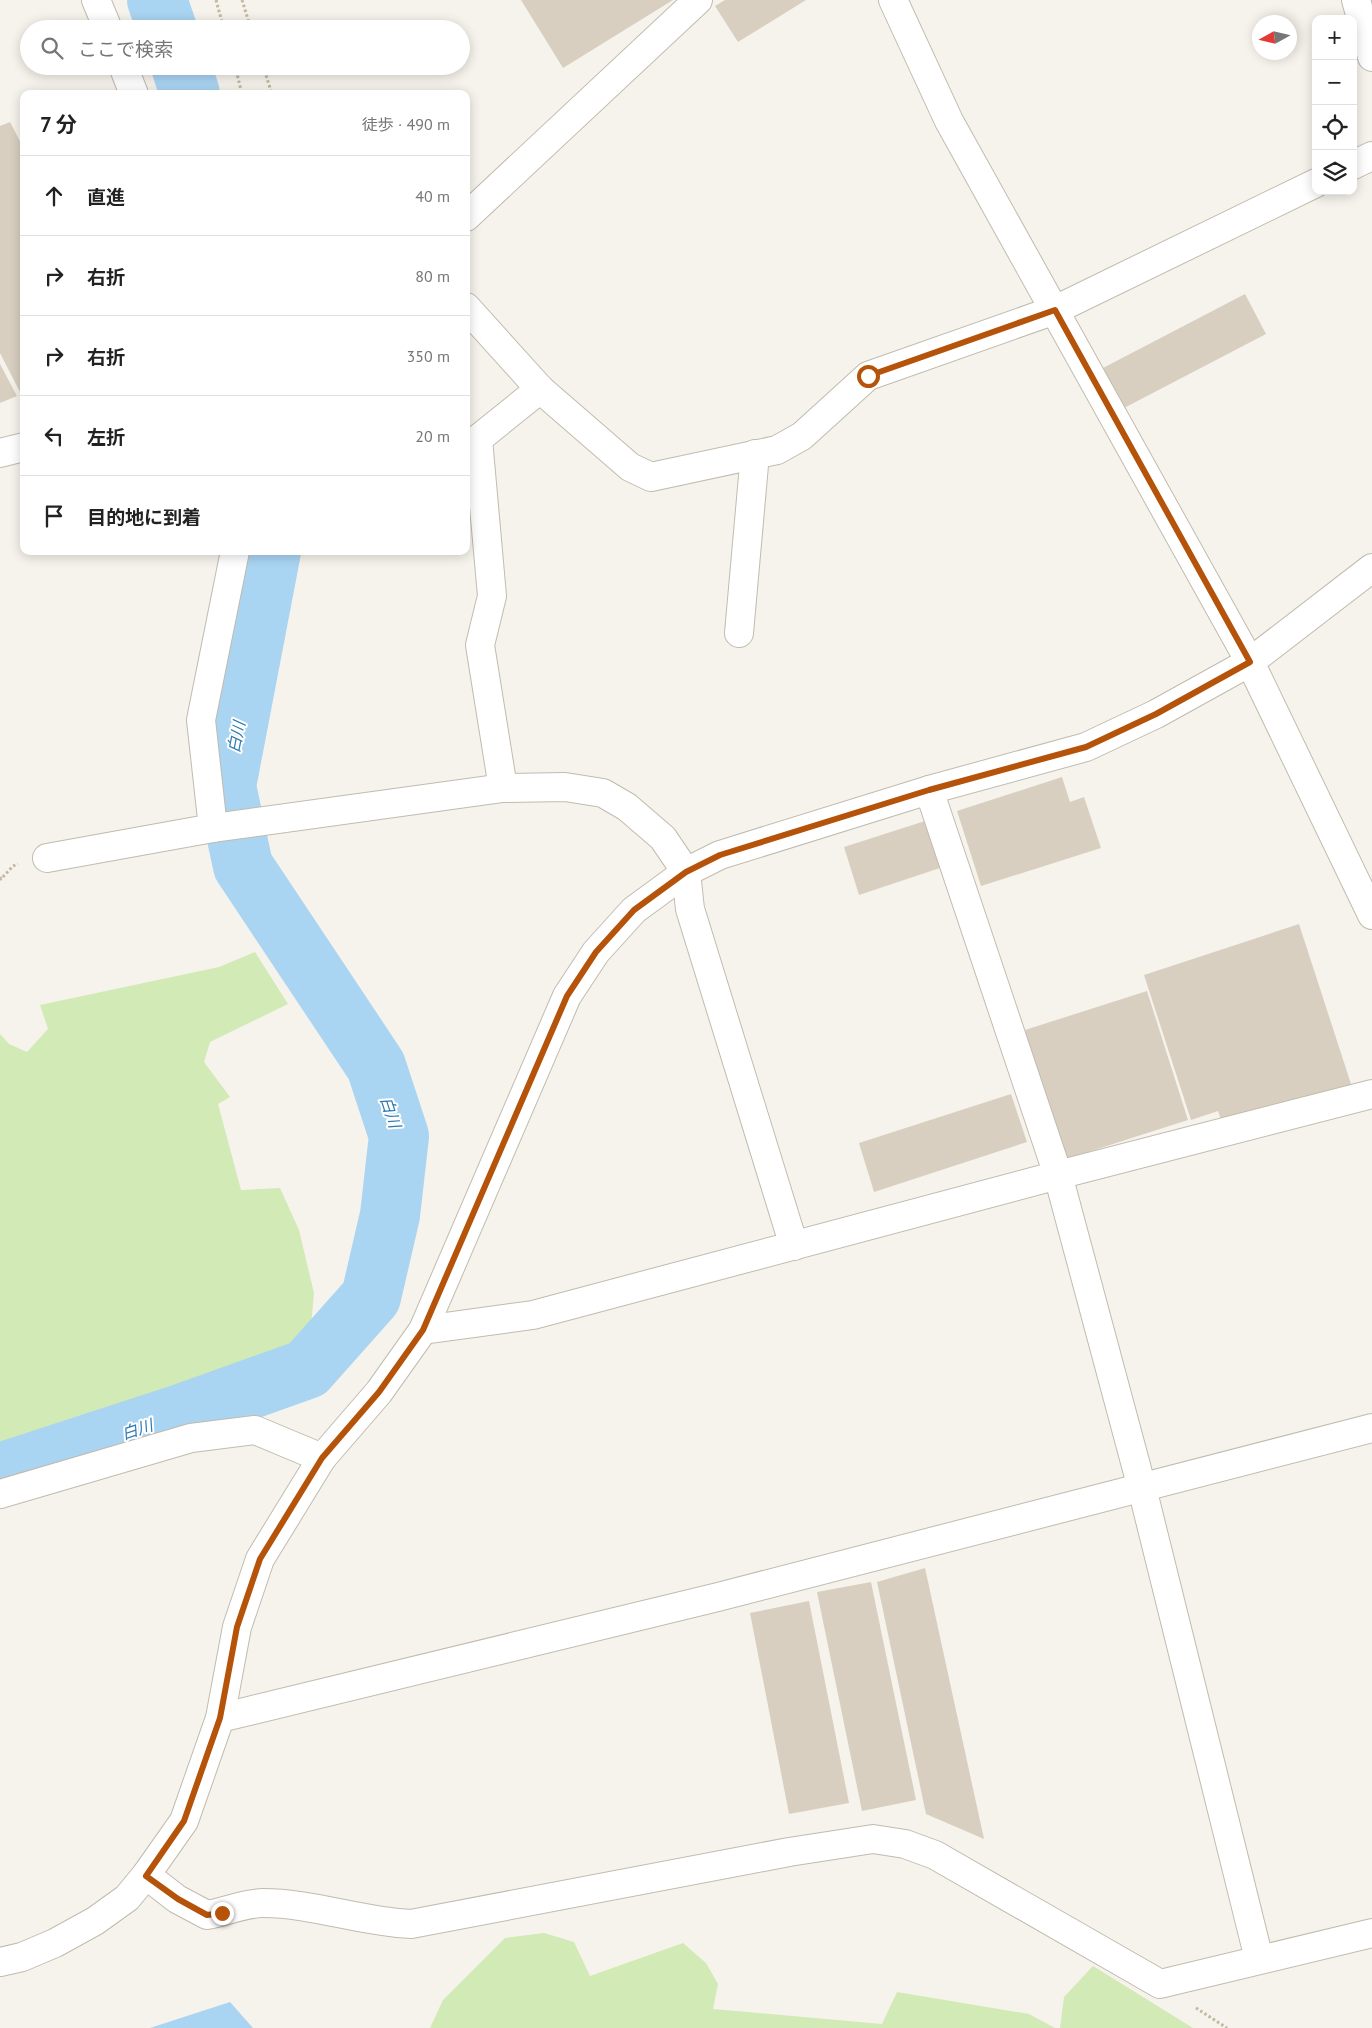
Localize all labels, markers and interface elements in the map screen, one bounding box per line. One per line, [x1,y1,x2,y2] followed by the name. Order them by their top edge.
[1252,15,1297,60] north arrow
[1312,15,1357,195] map controls
[1312,15,1357,60] button: +
[20,20,470,75] search box
[38,34,66,62] icon: search
[78,37,173,61] text: ここで検索
[1312,60,1357,105] button: −
[1312,105,1357,150] button: locate
[40,111,77,138] text: 7 分
[362,114,450,134] text: 徒歩 · 490 m
[1312,150,1357,195] button: layers
[40,182,68,210] icon: ahead
[87,185,125,209] text: 直進
[415,186,450,206] text: 40 m
[40,262,68,290] icon: right
[87,265,125,289] text: 右折
[415,266,450,286] text: 80 m
[40,342,68,370] icon: right
[87,345,125,369] text: 右折
[407,346,450,366] text: 350 m
[857,365,880,388] route start
[40,422,68,450] icon: left
[87,425,125,449] text: 左折
[415,426,450,446] text: 20 m
[40,502,68,530] icon: arrive
[87,505,201,529] text: 目的地に到着
[223,717,249,755] water label: 白川
[377,1094,406,1132] water label: 白川
[119,1414,157,1443] water label: 白川
[211,1902,234,1925] route end

